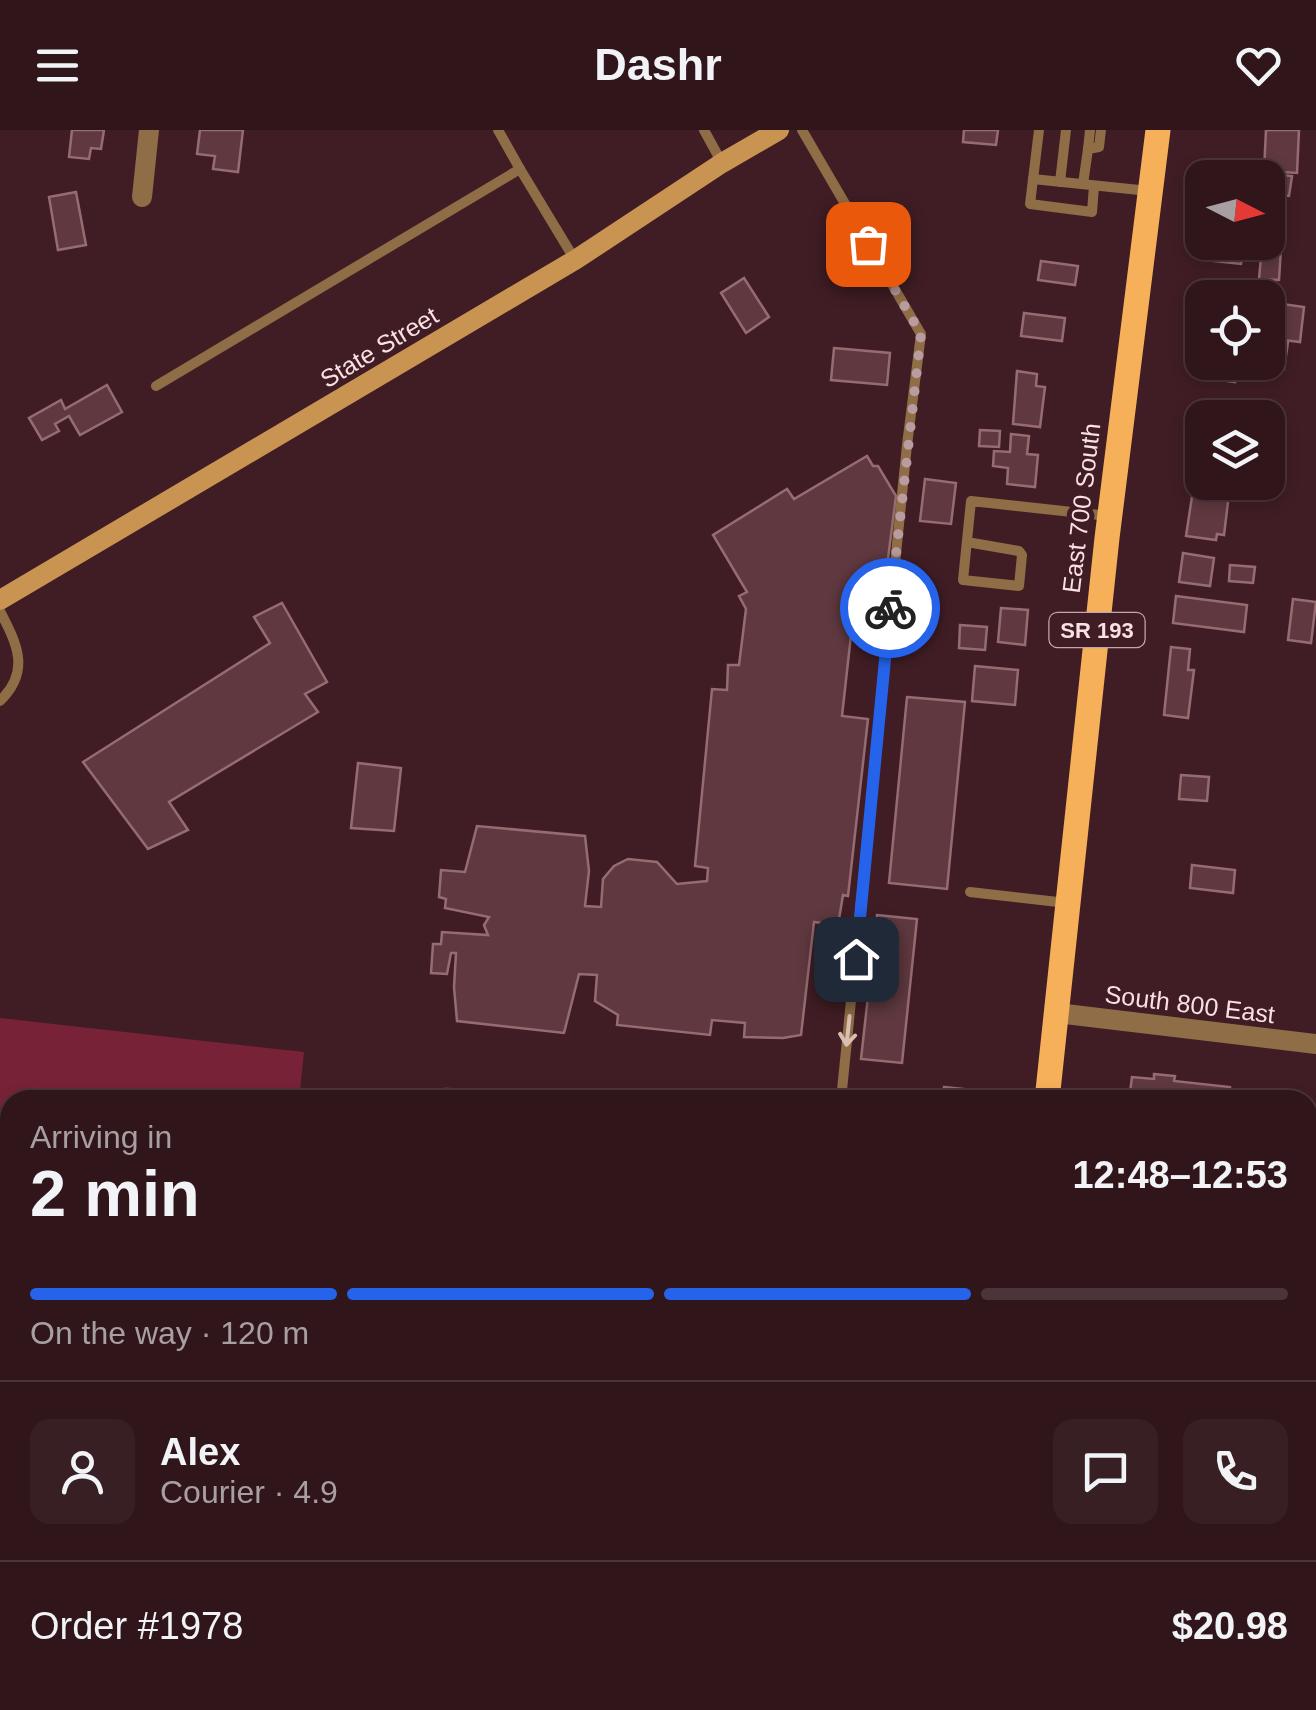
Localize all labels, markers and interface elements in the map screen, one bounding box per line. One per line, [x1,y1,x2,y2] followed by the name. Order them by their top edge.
[30,38,85,93] icon: menu
[1231,38,1286,93] icon: heart
[594,39,722,90] text: Dashr
[1185,160,1285,260] north arrow
[1185,160,1285,500] map controls
[826,202,911,287] pin
[841,217,896,272] icon: bag
[1185,280,1285,380] button: locate
[315,301,443,393] street label: State Street
[1185,400,1285,500] button: layers
[1057,421,1105,595] street label: East 700 South
[840,558,940,658] courier
[863,581,918,636] icon: bike
[1050,613,1144,647] road number: SR 193
[814,917,899,1002] pin
[829,932,884,987] icon: home
[1103,980,1277,1028] street label: South 800 East
[838,1015,857,1047] one-way arrow
[30,1119,172,1155] text: Arriving in
[1072,1154,1288,1196] text: 12:48–12:53
[30,1157,200,1230] text: 2 min
[30,1315,309,1351] text: On the way · 120 m
[30,1419,135,1524] button: person
[1053,1419,1158,1524] button: chat
[1183,1419,1288,1524] button: phone
[160,1431,240,1473] text: Alex
[160,1474,338,1510] text: Courier · 4.9
[30,1605,243,1647] text: Order #1978
[1172,1605,1288,1647] text: $20.98

